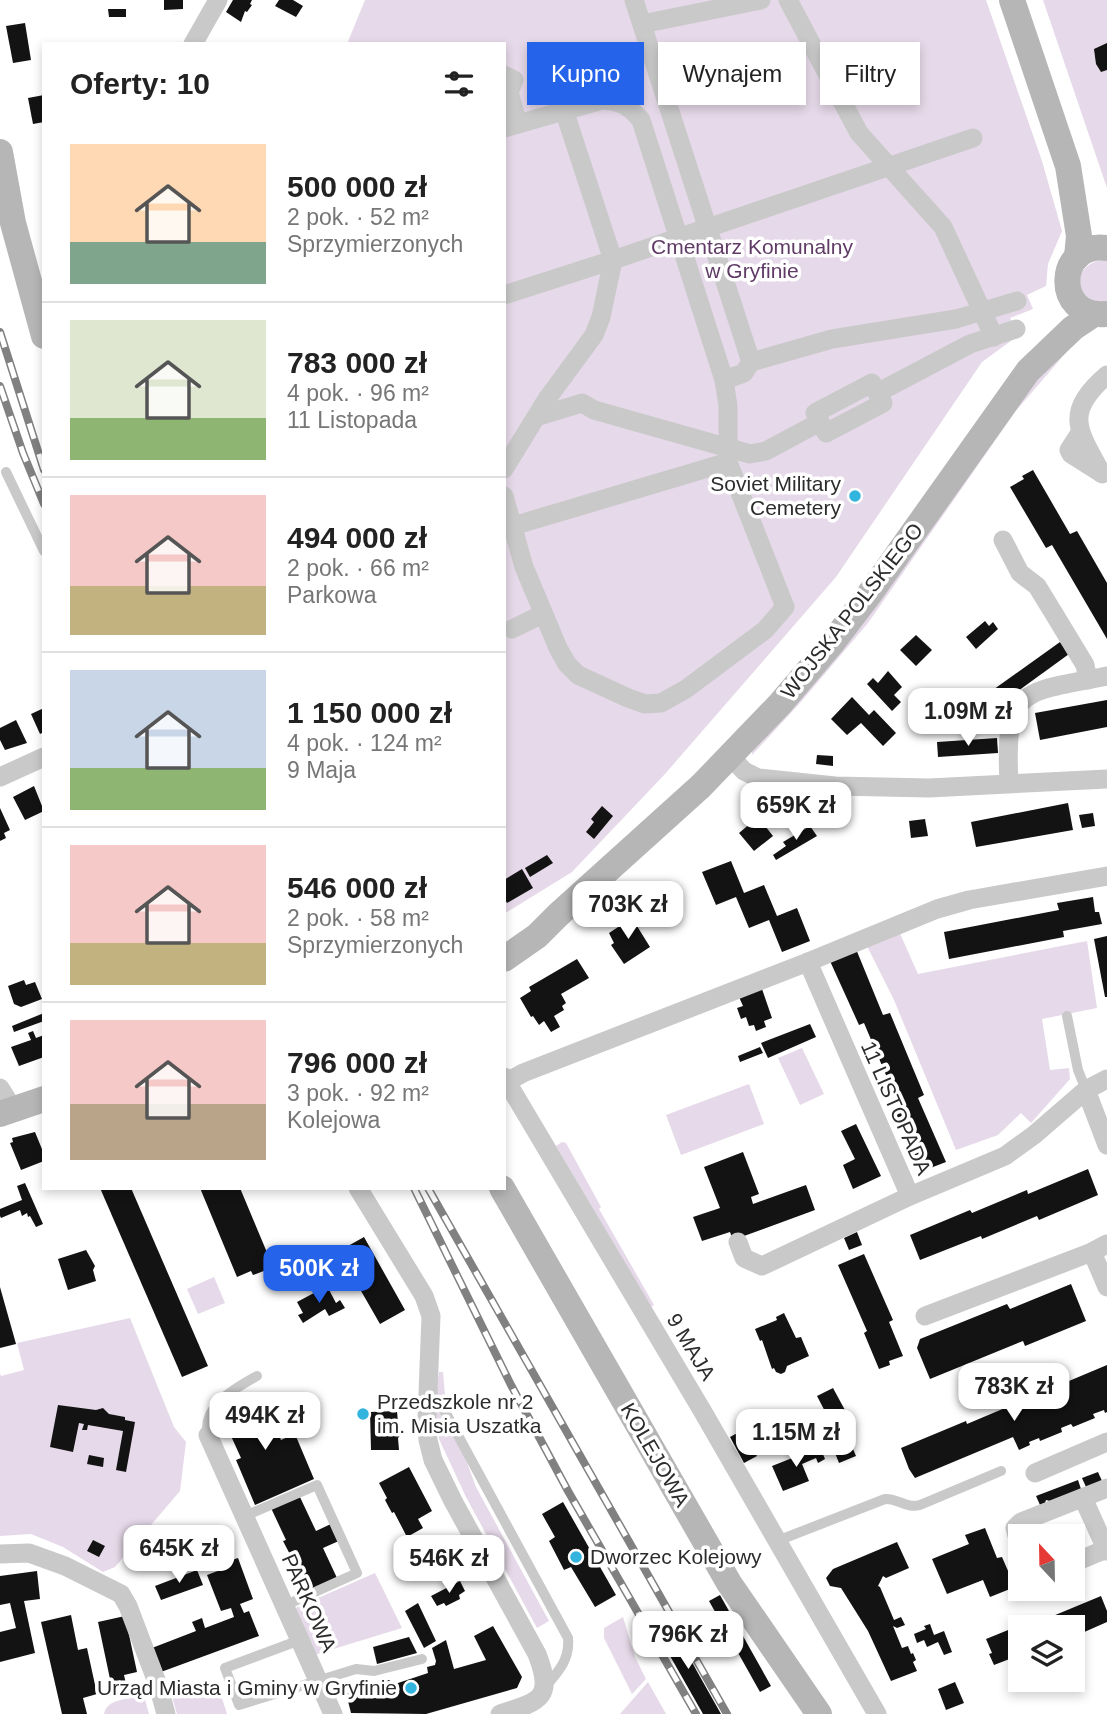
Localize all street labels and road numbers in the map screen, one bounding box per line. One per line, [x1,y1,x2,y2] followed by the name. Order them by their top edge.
[776,519,927,703] street label: WOJSKA POLSKIEGO
[857,1038,936,1178] street label: 11 LISTOPADA
[663,1309,720,1384] street label: 9 MAJA
[616,1399,694,1511] street label: KOLEJOWA
[278,1550,341,1655] street label: PARKOWA

